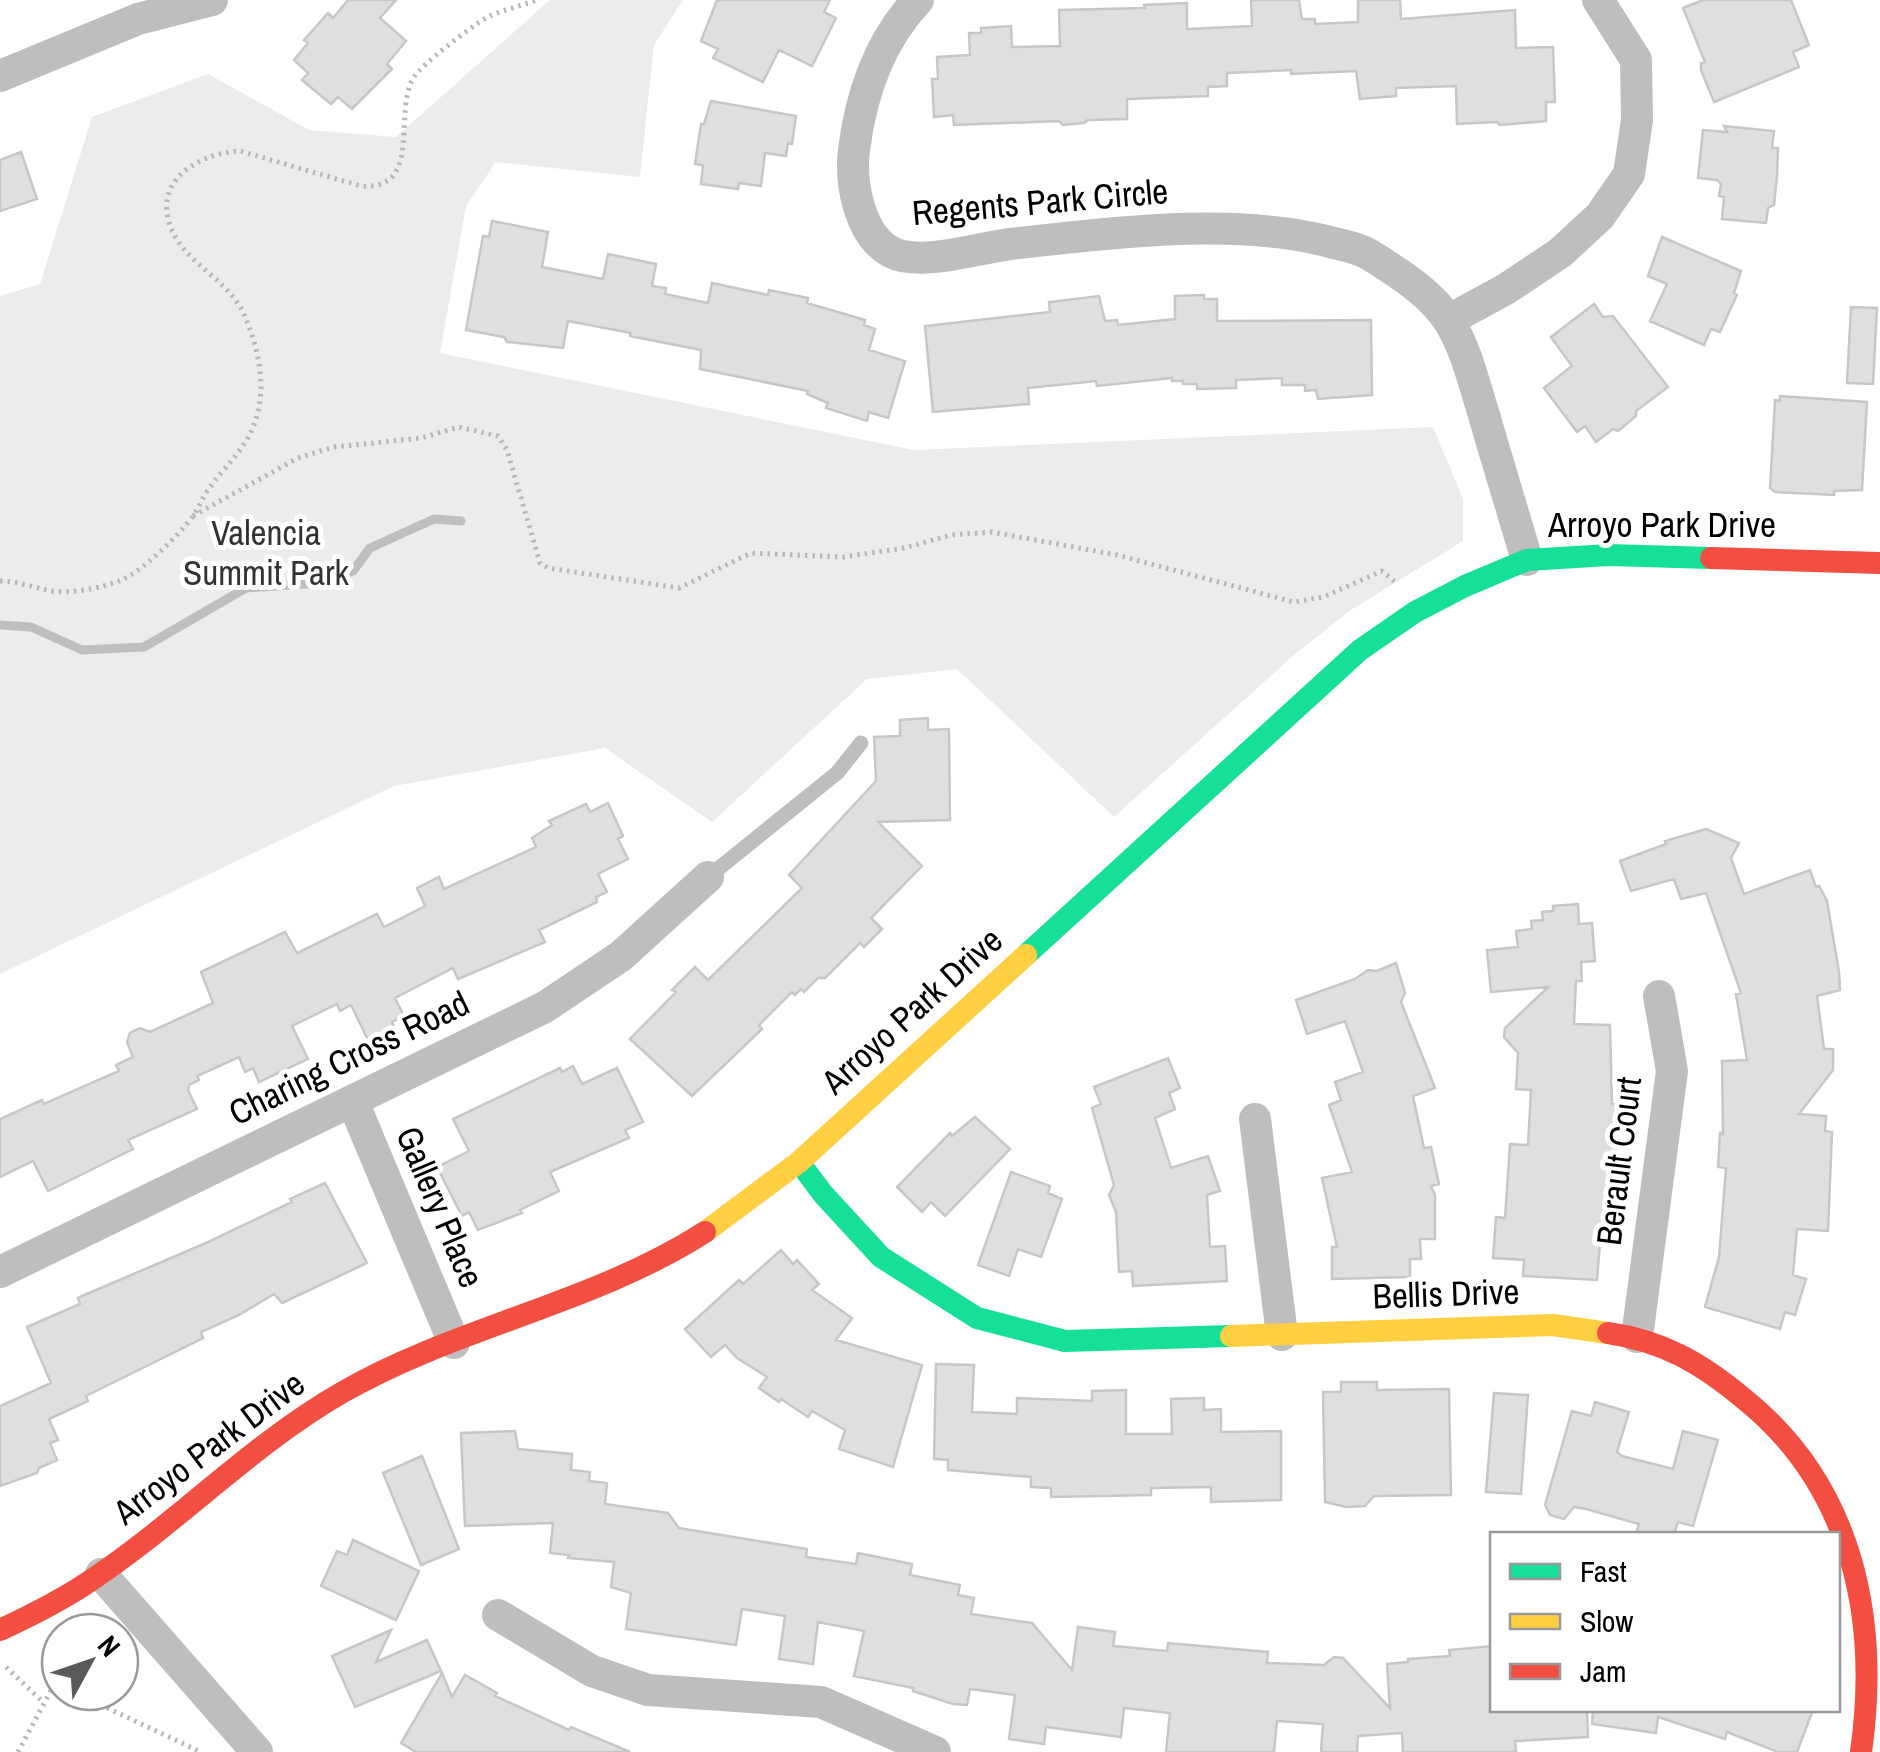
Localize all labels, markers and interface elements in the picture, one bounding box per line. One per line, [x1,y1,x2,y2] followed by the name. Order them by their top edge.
[910,167,1170,236] street label: Regents Park Circle
[1547,501,1776,548] street label: Arroyo Park Drive
[183,509,350,596] park label: Valencia Summit Park
[810,917,1012,1105] street label: Arroyo Park Drive
[221,979,477,1136] street label: Charing Cross Road
[1585,1074,1652,1248] street label: Berault Court
[385,1119,495,1295] street label: Gallery Place
[1372,1267,1520,1320] street label: Bellis Drive
[103,1360,314,1536] street label: Arroyo Park Drive
[1490,1532,1840,1712] legend
[1580,1551,1627,1591] text: Fast
[1580,1601,1634,1641] text: Slow
[40,1612,140,1712] north arrow
[89,1627,129,1664] text: N
[1580,1651,1626,1691] text: Jam

